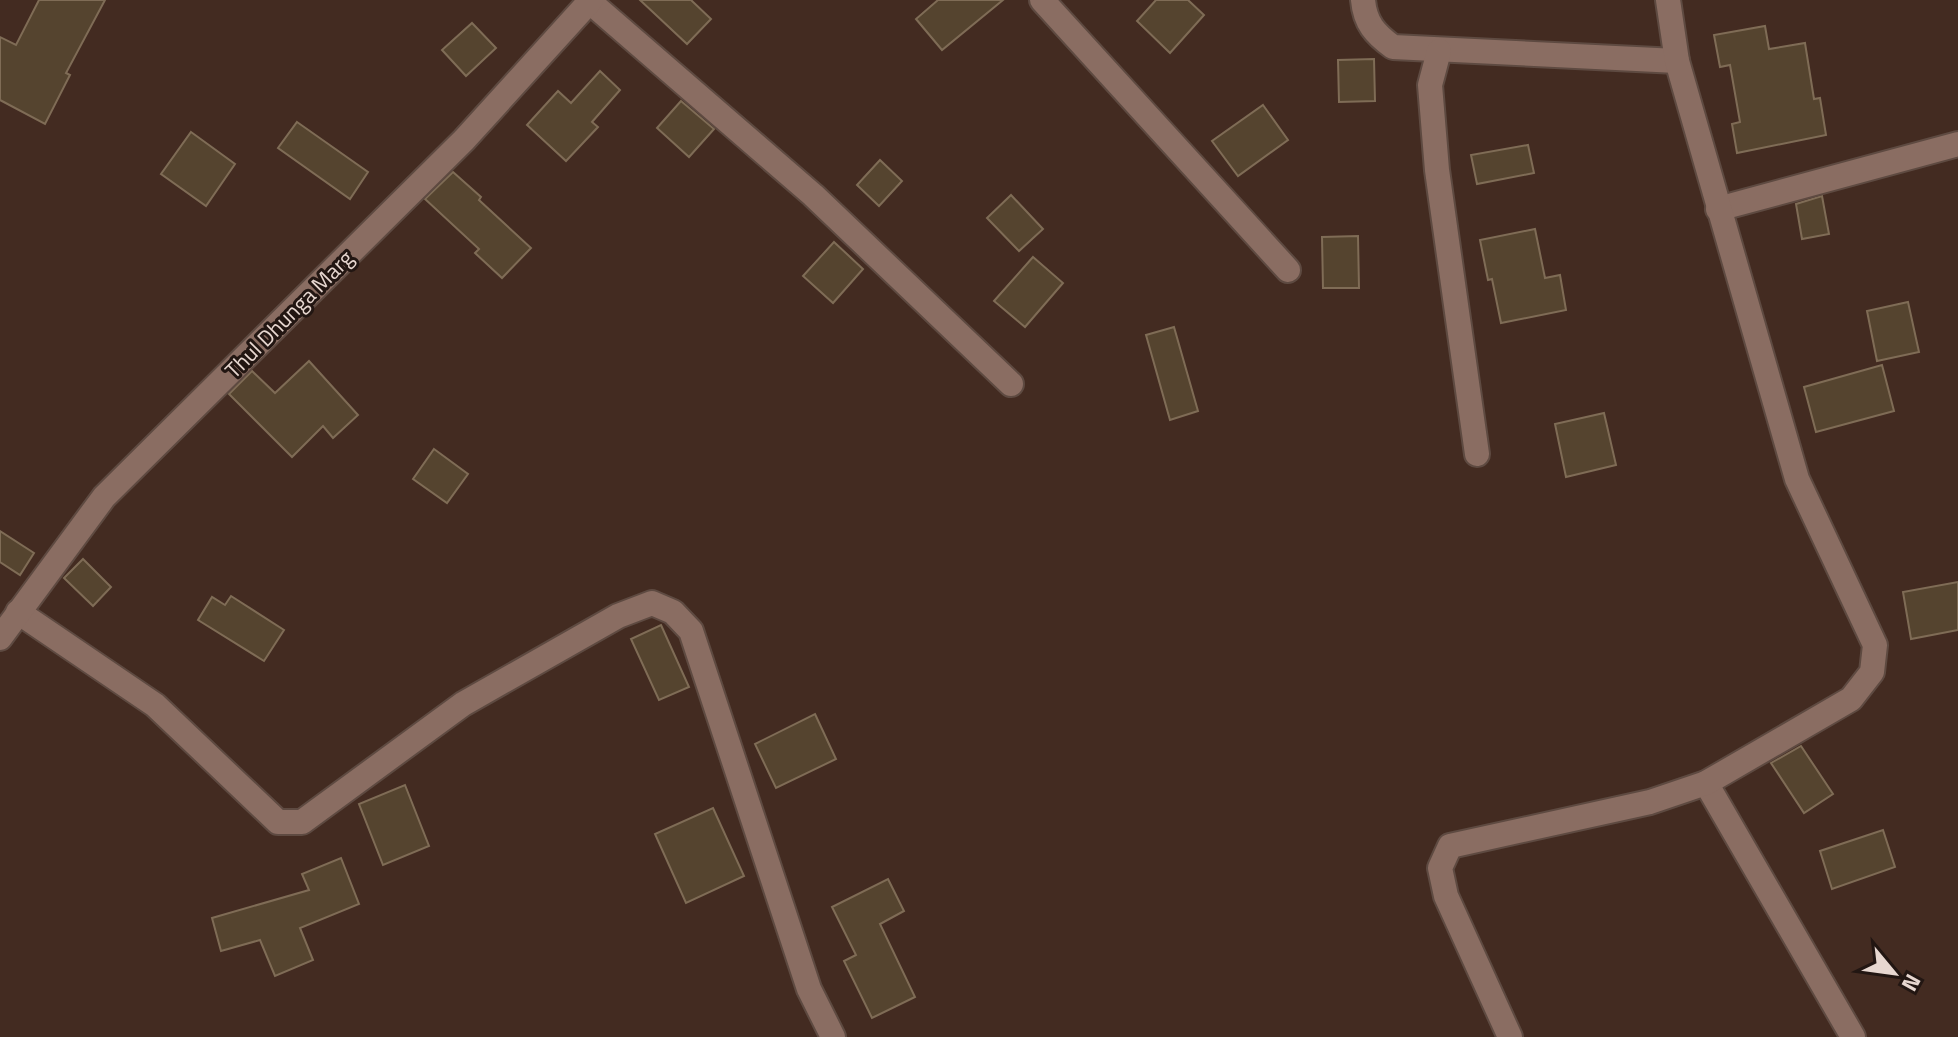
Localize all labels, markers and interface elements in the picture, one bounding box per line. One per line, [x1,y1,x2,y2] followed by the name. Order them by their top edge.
[217,242,361,386] street label: Thul Dhunga Marg
[1854,933,1934,1013] north arrow
[1893,968,1930,998] text: N

